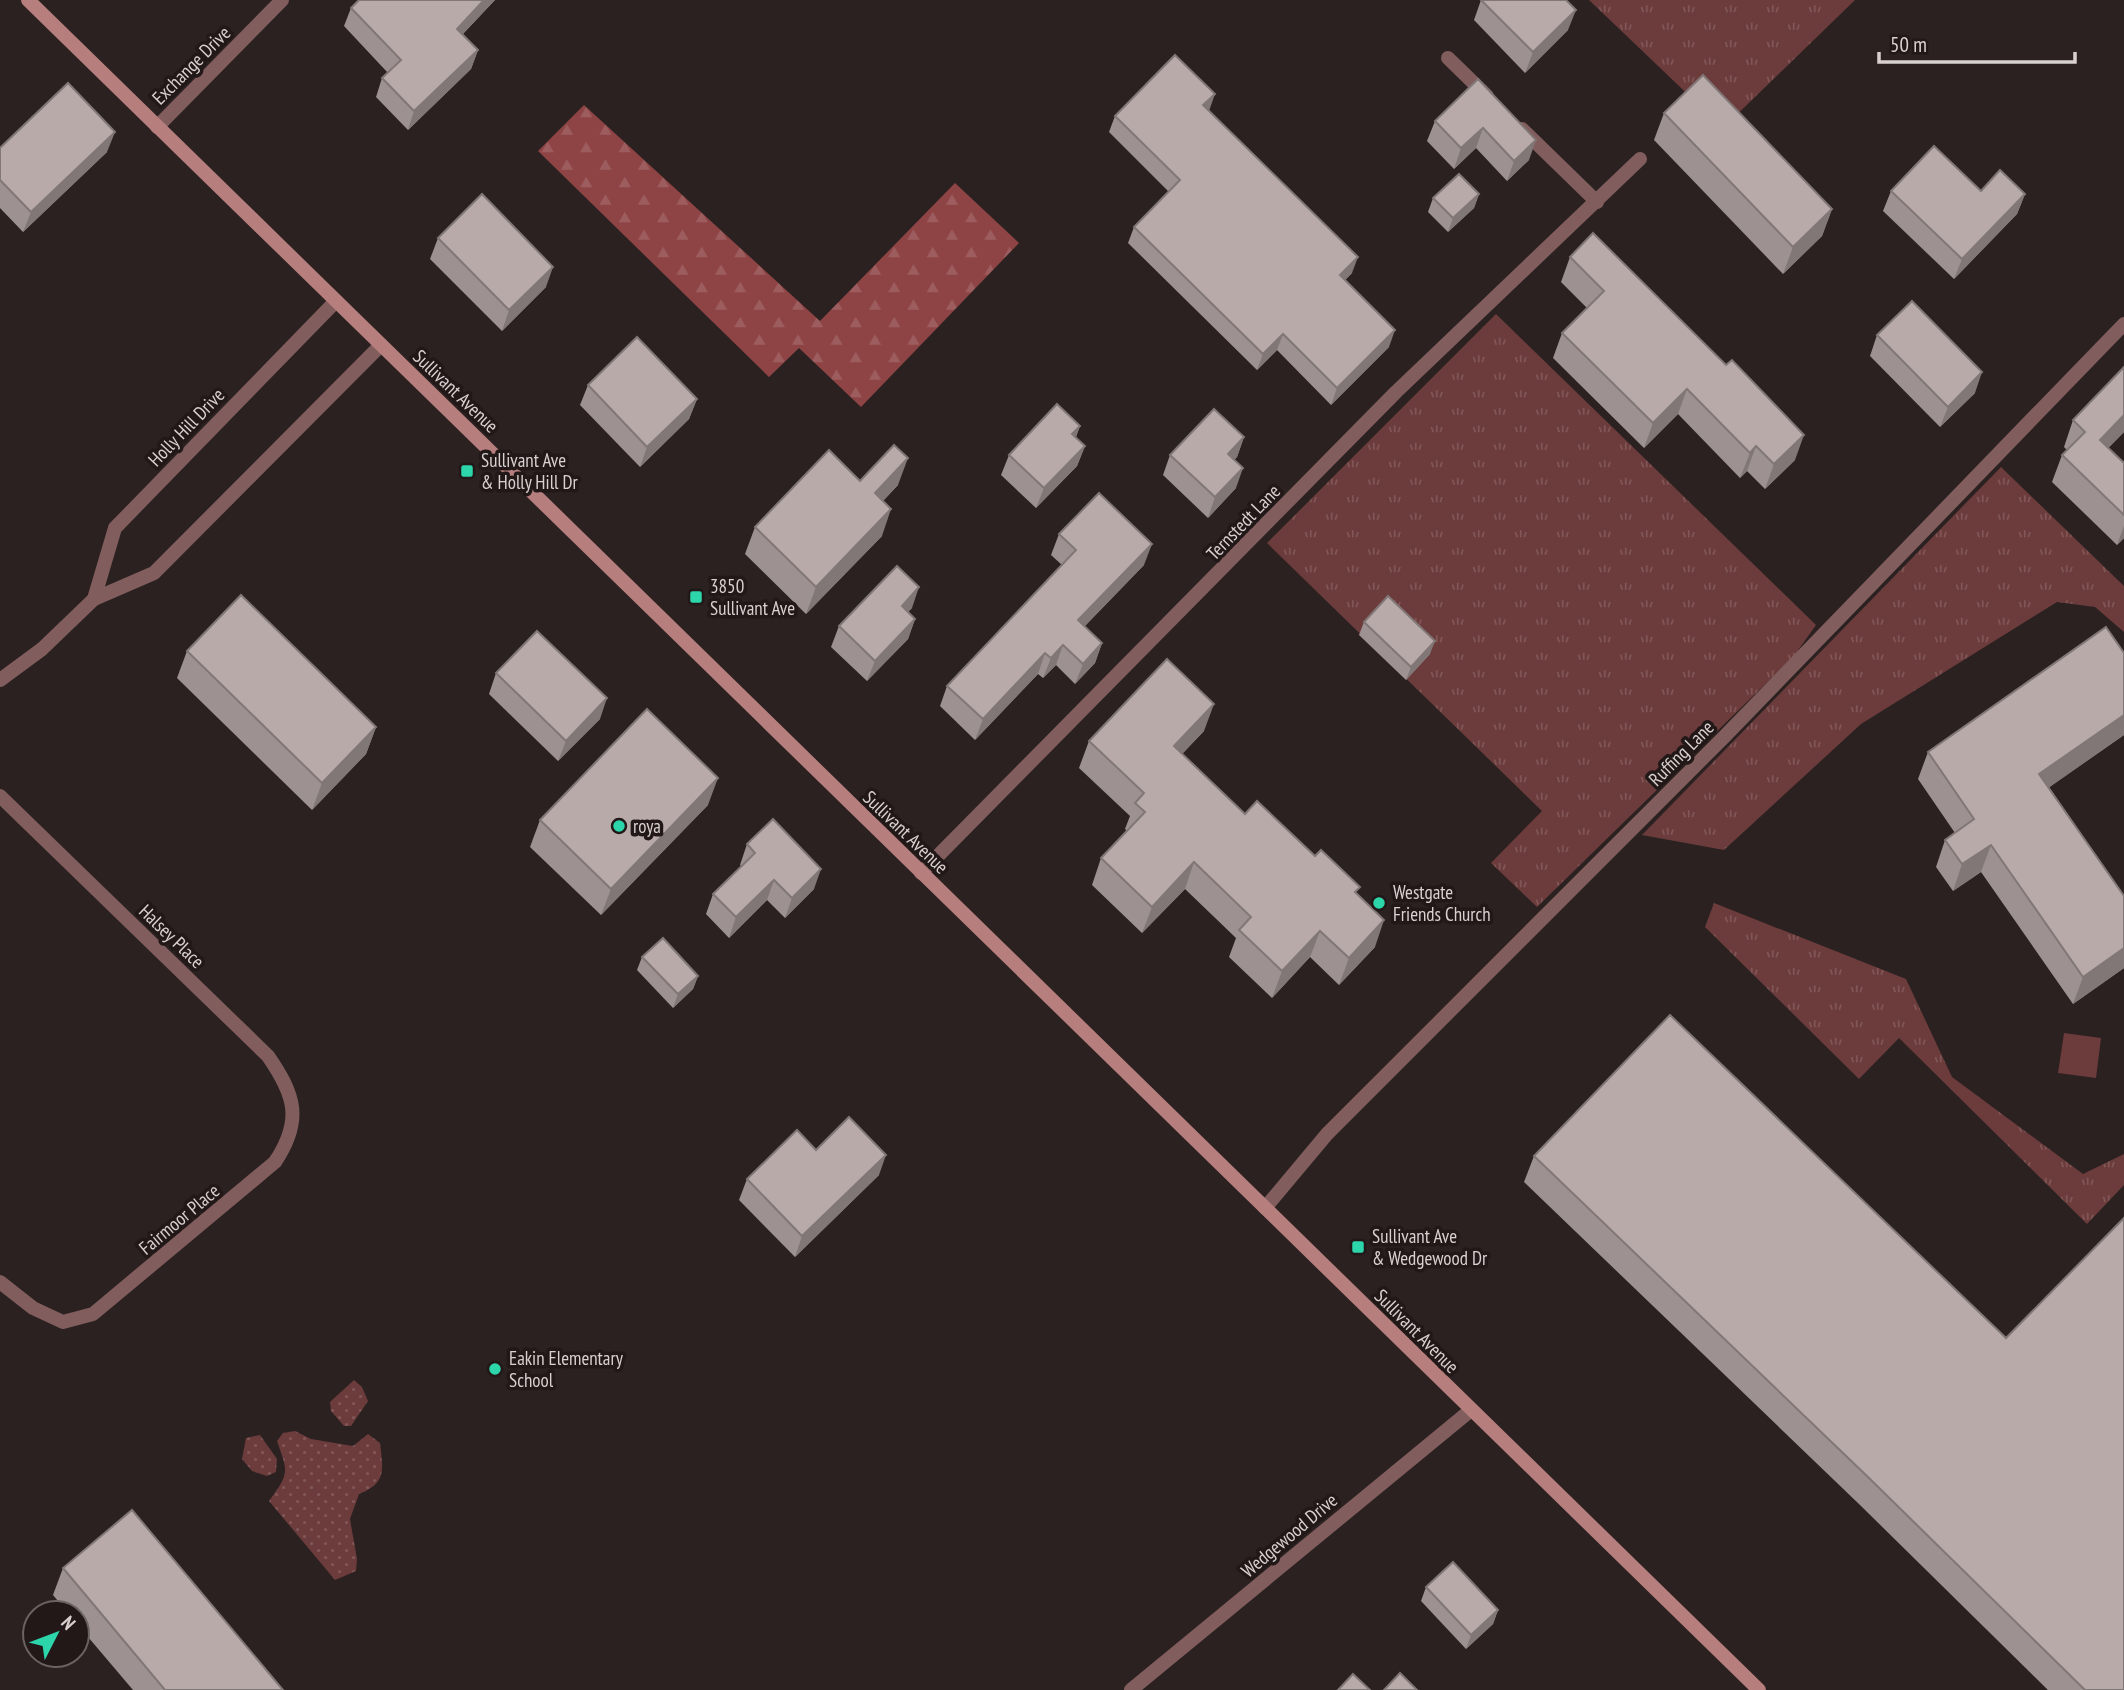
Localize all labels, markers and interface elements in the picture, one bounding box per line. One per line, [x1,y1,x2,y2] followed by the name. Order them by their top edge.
[147,21,235,109] street label: Exchange Drive
[1879,21,2075,65] scale bar
[1890,31,1927,58] text: 50 m
[408,344,504,438] street label: Sullivant Avenue
[143,383,229,471] street label: Holly Hill Drive
[481,448,579,494] place label: Sullivant Ave & Holly Hill Dr
[459,463,475,479] marker: Sullivant Ave & Holly Hill Dr
[1201,479,1285,565] street label: Ternstedt Lane
[710,574,795,620] place label: 3850 Sullivant Ave
[688,589,704,605] marker: 3850 Sullivant Ave
[1643,715,1719,791] street label: Ruffing Lane
[858,785,954,879] street label: Sullivant Avenue
[633,814,661,838] place label: roya
[611,818,627,834] marker: roya
[1393,880,1491,926] place label: Westgate Friends Church
[1371,895,1387,911] marker: Westgate Friends Church
[134,899,210,973] street label: Halsey Place
[134,1178,224,1260] street label: Fairmoor Place
[1372,1224,1488,1270] place label: Sullivant Ave & Wedgewood Dr
[1350,1239,1366,1255] marker: Sullivant Ave & Wedgewood Dr
[1370,1284,1464,1378] street label: Sullivant Avenue
[509,1346,624,1392] place label: Eakin Elementary School
[487,1361,503,1377] marker: Eakin Elementary School
[1236,1488,1342,1582] street label: Wedgewood Drive
[21,1599,91,1669] north arrow
[56,1611,81,1634] text: N

